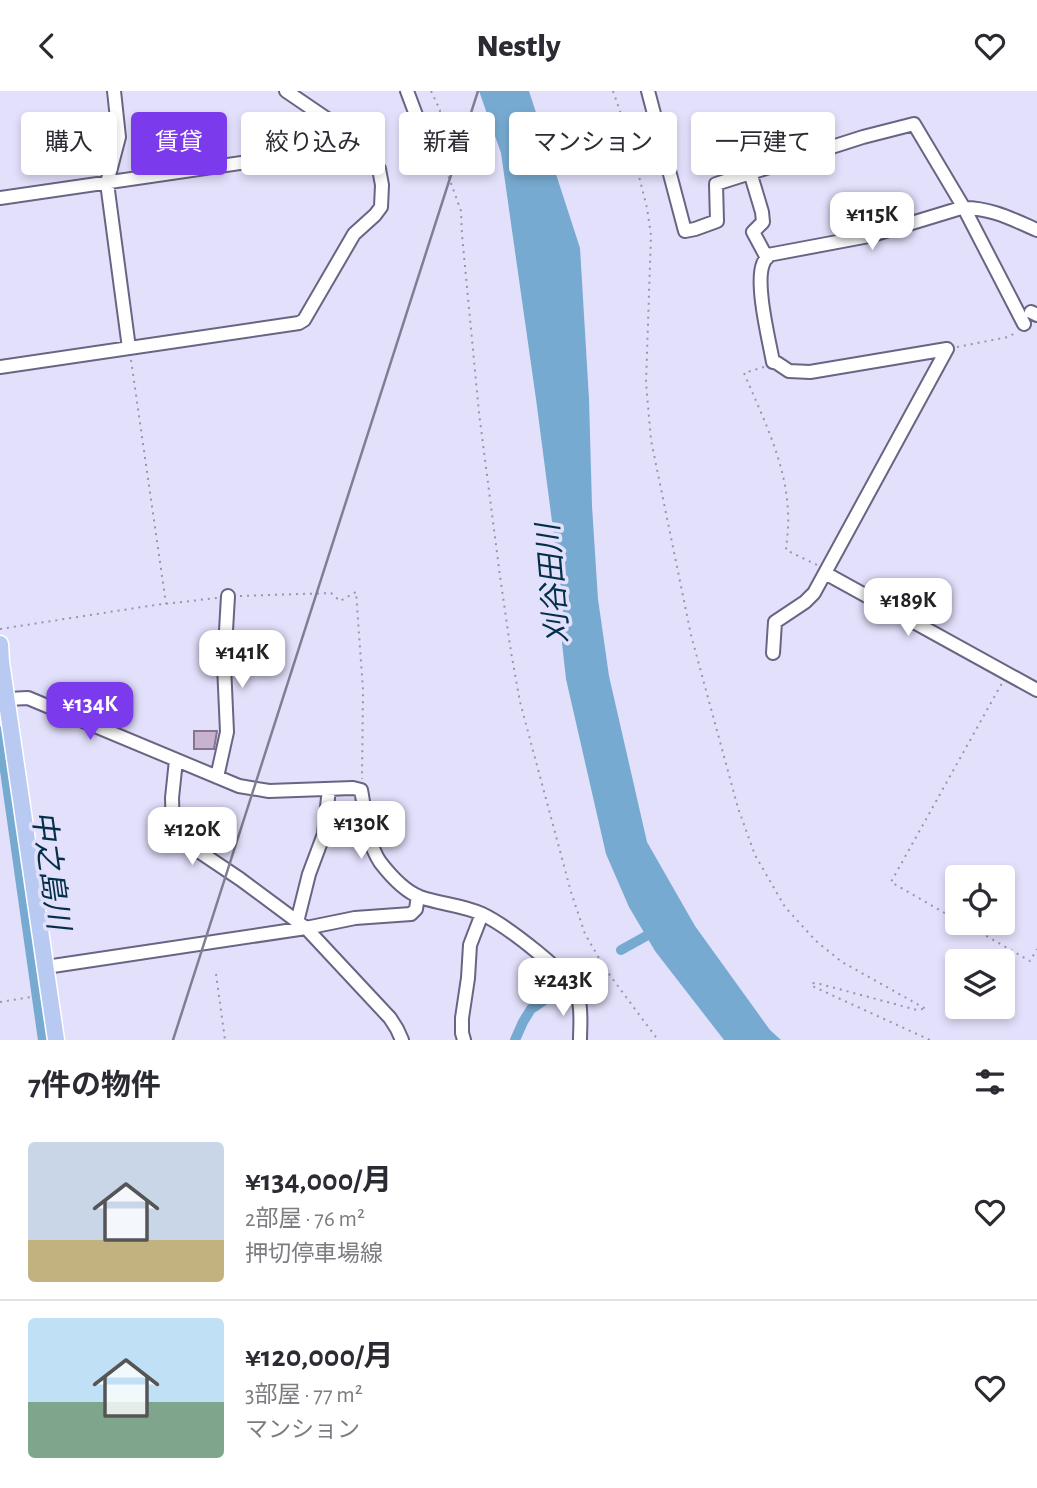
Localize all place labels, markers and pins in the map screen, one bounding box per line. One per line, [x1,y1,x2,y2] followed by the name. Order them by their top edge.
[823,193,921,252] pin: ¥115K
[859,579,957,638] pin: ¥189K
[193,631,291,690] pin: ¥141K
[41,683,139,742] pin: ¥134K
[312,801,410,861] pin: ¥130K
[143,807,241,867] pin: ¥120K
[514,958,612,1018] pin: ¥243K

